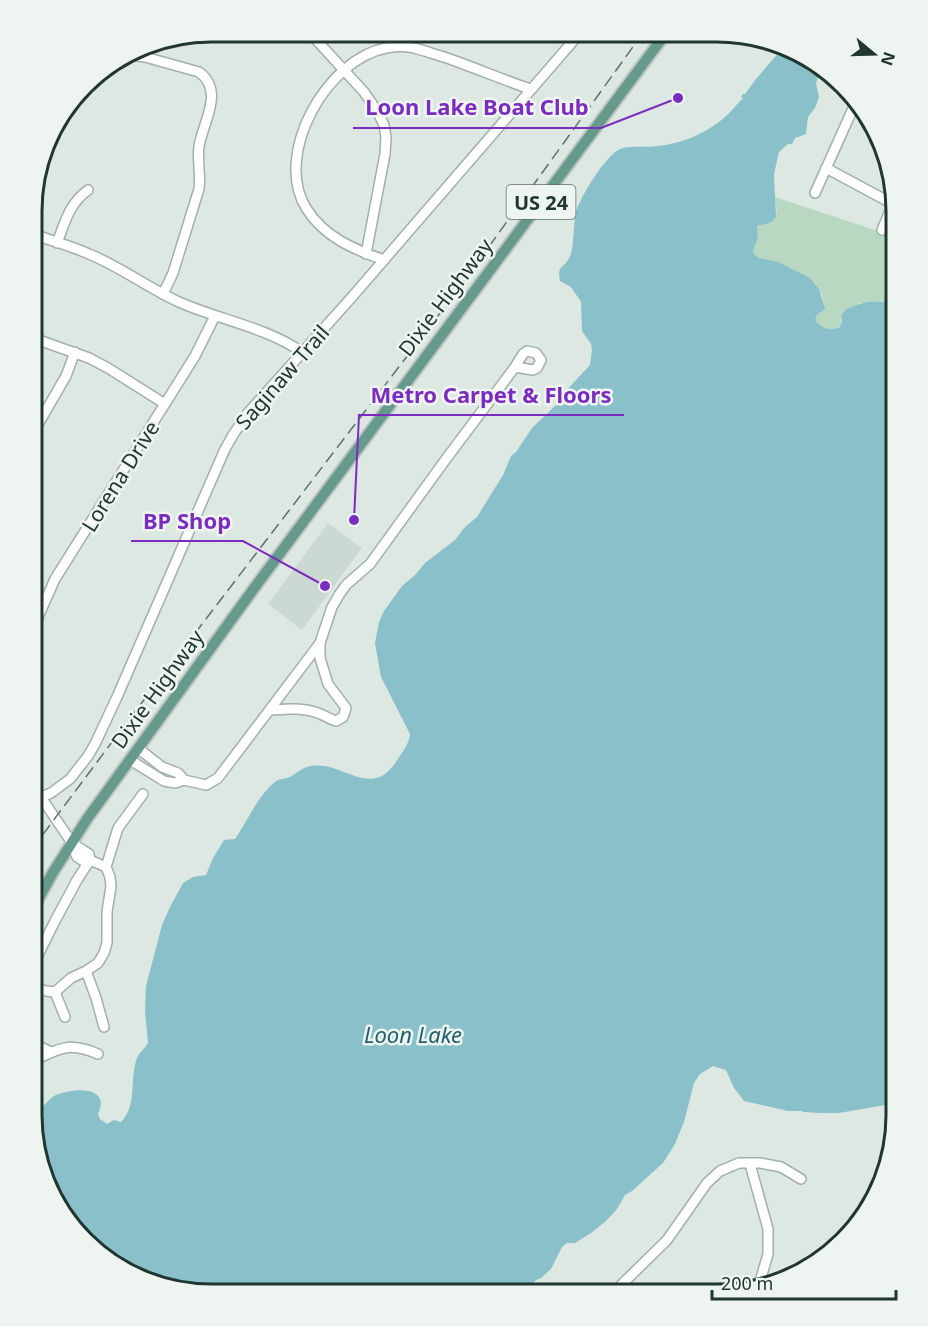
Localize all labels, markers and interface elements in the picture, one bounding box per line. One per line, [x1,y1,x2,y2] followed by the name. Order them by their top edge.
[844,24,904,84] north arrow
[876,49,901,69] text: N
[353,88,601,128] callout: Loon Lake Boat Club
[365,91,589,121] text: Loon Lake Boat Club
[506,185,576,219] road number: US 24
[392,232,499,362] street label: Dixie Highway
[229,319,335,435] street label: Saginaw Trail
[359,375,624,415] callout: Metro Carpet & Floors
[371,379,611,409] text: Metro Carpet & Floors
[75,415,165,537] street label: Lorena Drive
[131,501,243,541] callout: BP Shop
[143,505,231,535] text: BP Shop
[104,624,210,754] street label: Dixie Highway
[364,1019,462,1049] water label: Loon Lake
[712,1263,896,1301] scale bar
[721,1271,773,1295] text: 200 m

